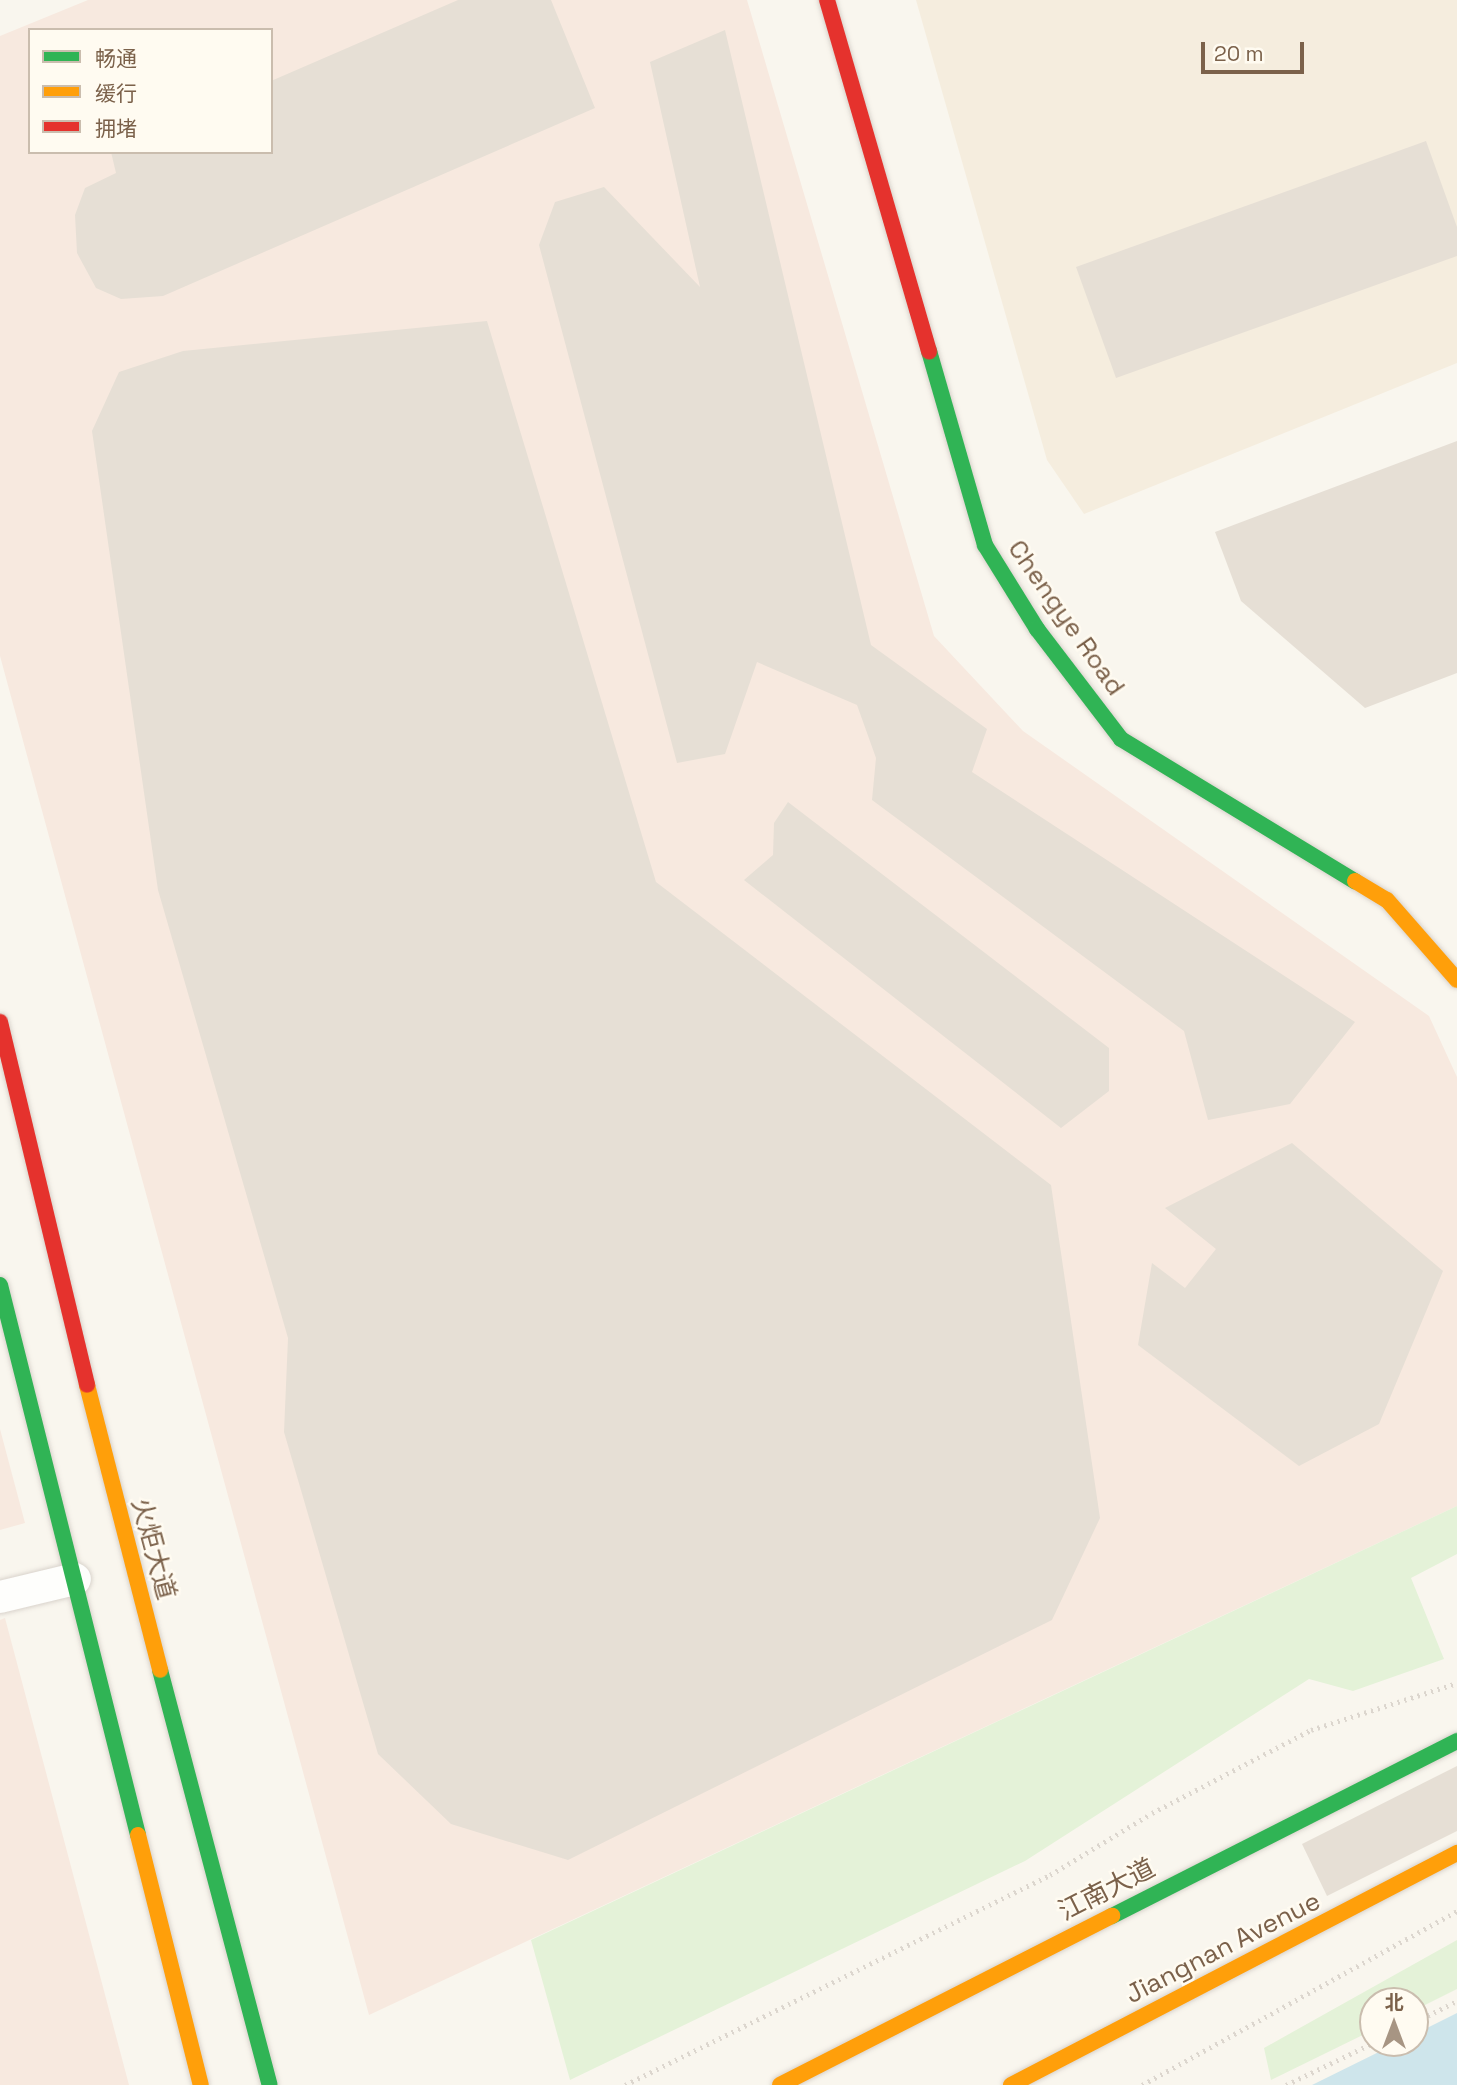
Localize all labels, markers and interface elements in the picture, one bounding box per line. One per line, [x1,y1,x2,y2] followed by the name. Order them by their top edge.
[28,28,273,154] legend
[1205,28,1308,72] scale bar
[1214,40,1264,67] text: 20 m
[95,45,137,72] text: 畅通
[95,80,137,107] text: 缓行
[95,115,137,142] text: 拥堵
[1001,534,1131,702] street label: Chengye Road
[124,1495,182,1603] street label: 火炬大道
[1054,1852,1160,1928] street label: 江南大道
[1120,1885,1326,2011] street label: Jiangnan Avenue
[1359,1987,1429,2057] north arrow
[1384,1990,1404,2015] text: 北

